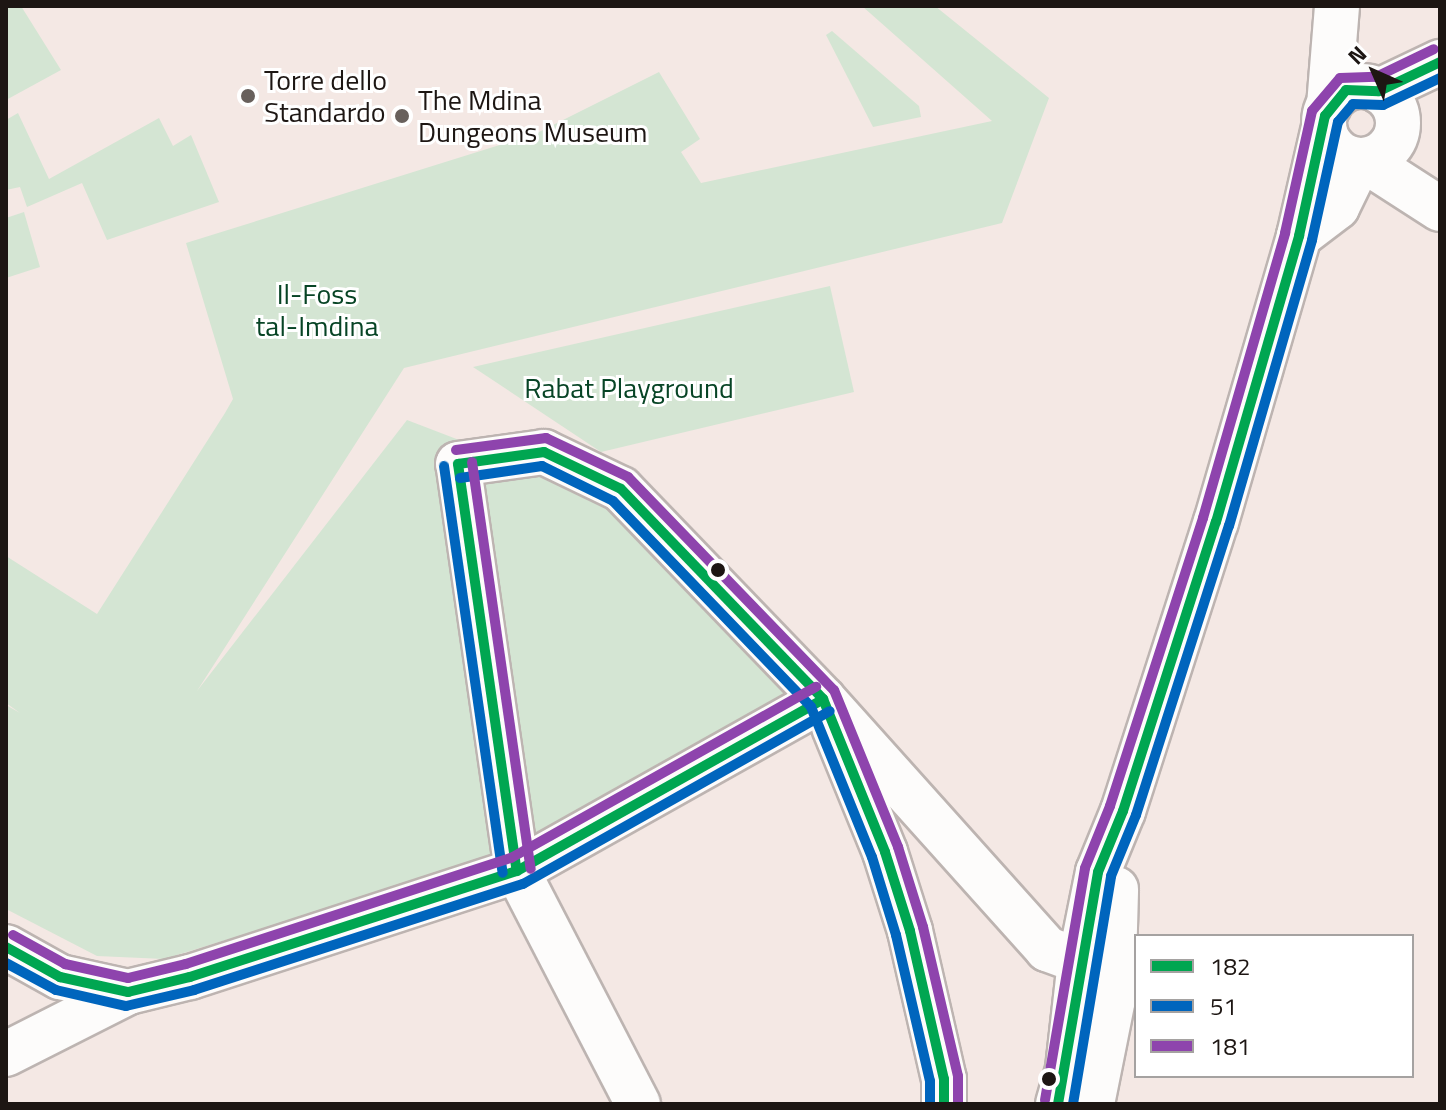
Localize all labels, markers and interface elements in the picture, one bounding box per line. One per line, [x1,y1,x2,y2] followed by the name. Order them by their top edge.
[1334,32,1414,112] north arrow
[1340,38,1374,72] text: N
[264,63,387,129] place label: Torre dello Standardo
[418,83,647,149] place label: The Mdina Dungeons Museum
[239,87,257,105] marker: Torre dello Standardo
[393,107,411,125] marker: The Mdina Dungeons Museum
[256,277,378,343] park label: Il-Foss tal-Imdina
[524,371,734,405] park label: Rabat Playground
[710,562,726,578] unlabelled marker
[1134,934,1414,1078] legend
[1210,948,1250,984] text: 182
[1210,988,1237,1024] text: 51
[1210,1028,1250,1064] text: 181
[1041,1071,1057,1087] unlabelled marker

